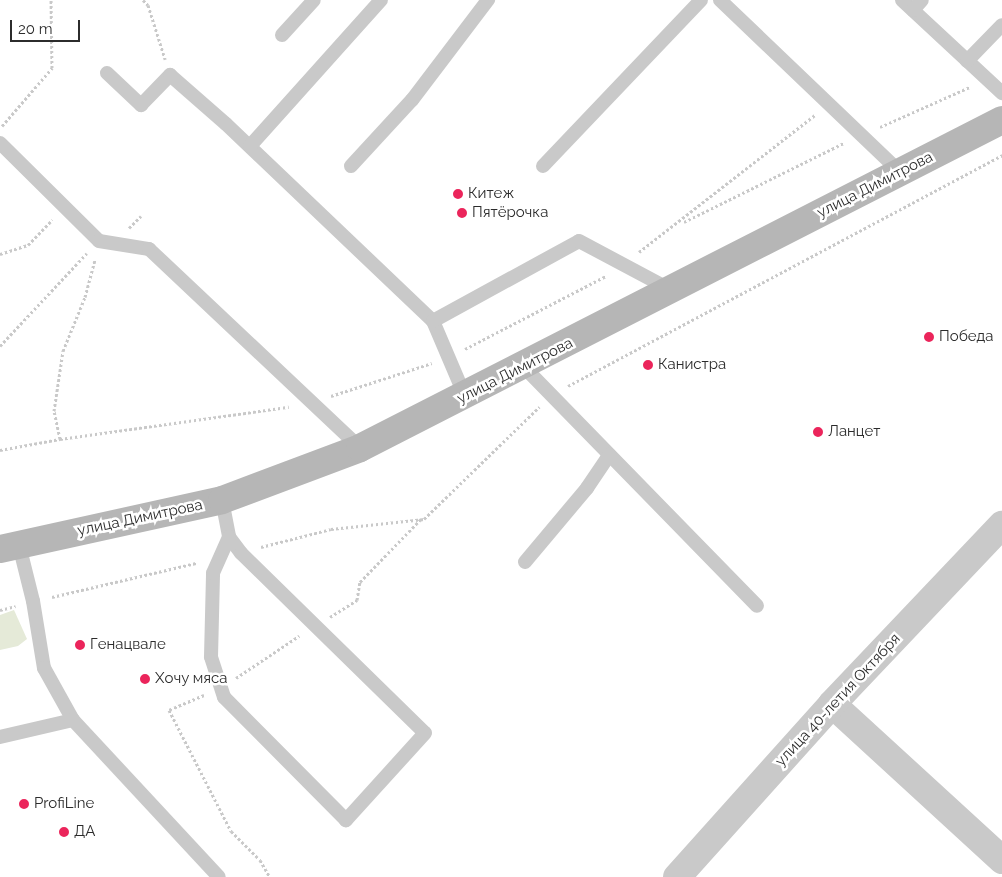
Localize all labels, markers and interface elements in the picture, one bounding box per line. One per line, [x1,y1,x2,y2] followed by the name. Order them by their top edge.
[12,10,82,42] scale bar
[18,20,53,38] text: 20 m
[814,148,936,222] street label: улица Димитрова
[468,185,514,203] place label: Китеж
[452,188,464,200] marker: Китеж
[472,204,548,222] place label: Пятёрочка
[456,207,468,219] marker: Пятёрочка
[939,328,993,346] place label: Победа
[923,331,935,343] marker: Победа
[454,334,576,408] street label: улица Димитрова
[658,356,726,374] place label: Канистра
[642,359,654,371] marker: Канистра
[828,423,880,441] place label: Ланцет
[812,426,824,438] marker: Ланцет
[76,496,204,540] street label: улица Димитрова
[772,630,904,770] street label: улица 40-летия Октября
[90,636,166,654] place label: Генацвале
[74,639,86,651] marker: Генацвале
[155,670,228,688] place label: Хочу мяса
[139,673,151,685] marker: Хочу мяса
[34,795,94,813] place label: ProfiLine
[18,798,30,810] marker: ProfiLine
[74,823,95,841] place label: ДА
[58,826,70,838] marker: ДА

